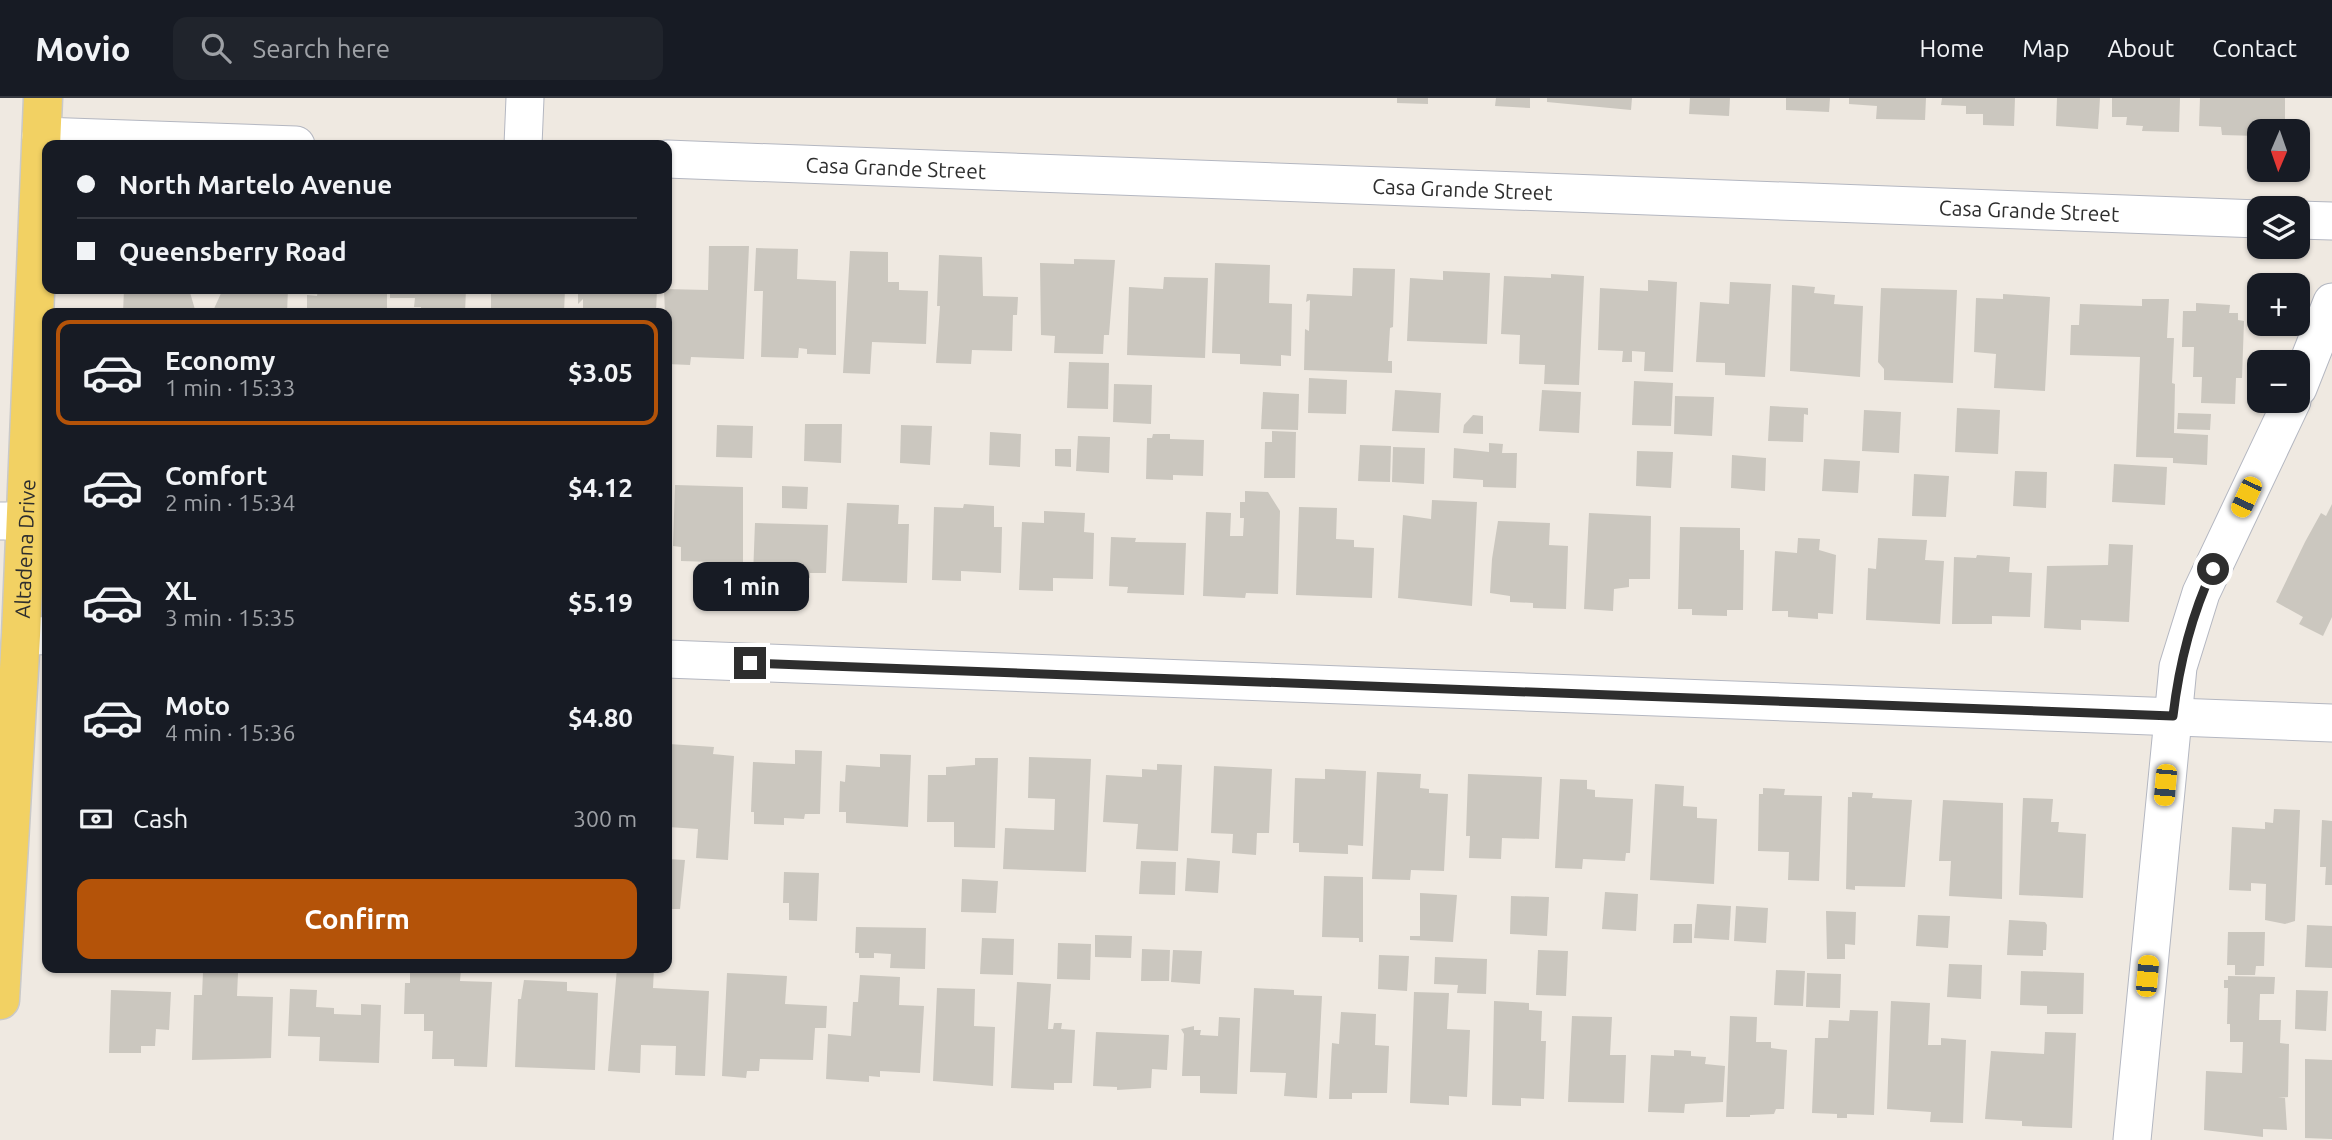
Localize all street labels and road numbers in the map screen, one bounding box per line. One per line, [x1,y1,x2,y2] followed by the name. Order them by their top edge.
[805,152,986,183] street label: Casa Grande Street
[1372,174,1553,204] street label: Casa Grande Street
[1938,195,2120,226] street label: Casa Grande Street
[10,479,39,619] street label: Altadena Drive

